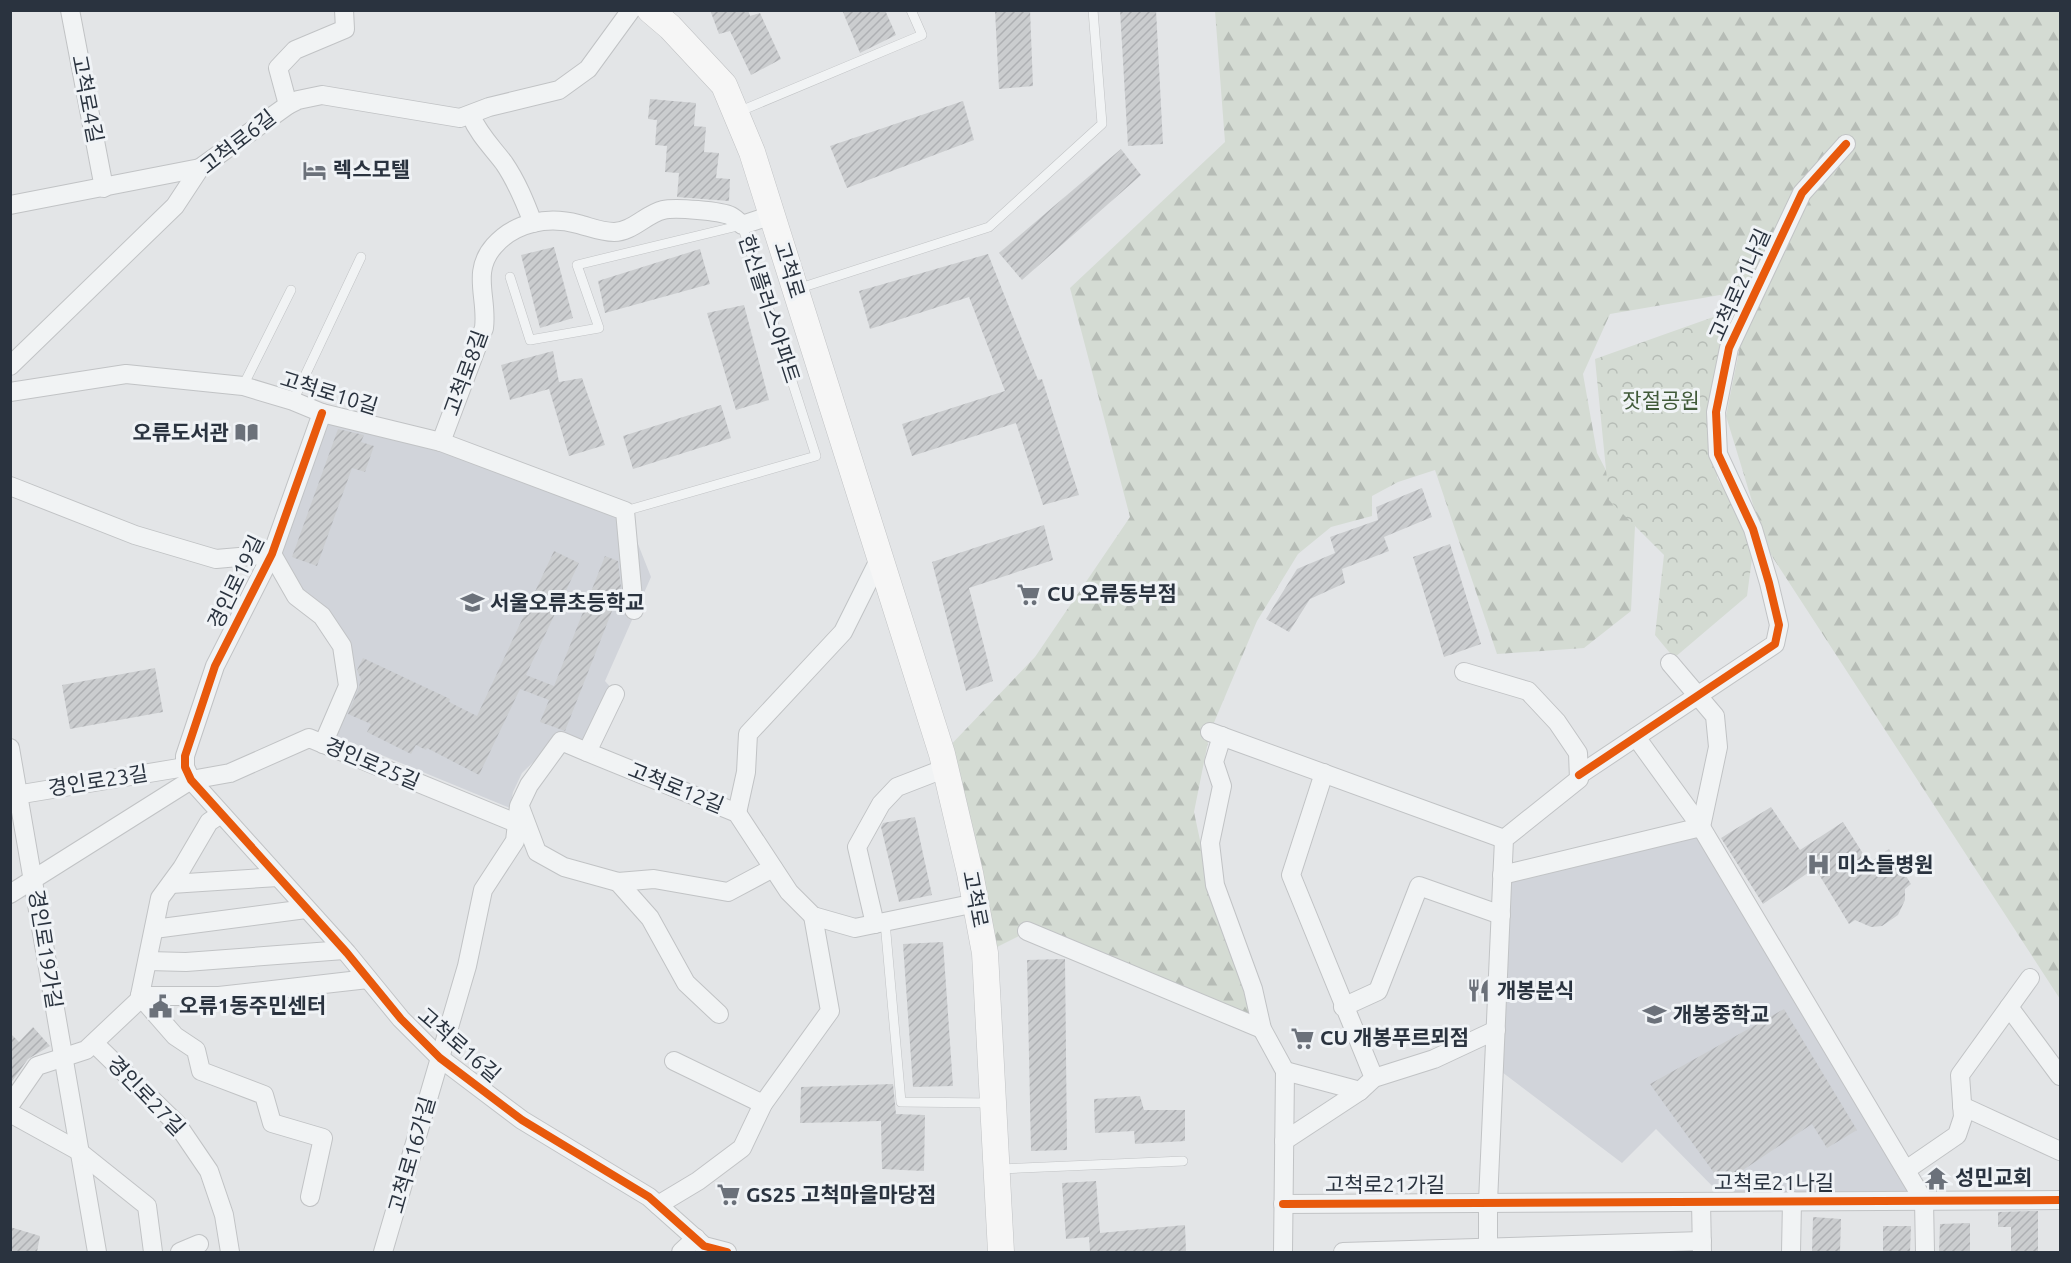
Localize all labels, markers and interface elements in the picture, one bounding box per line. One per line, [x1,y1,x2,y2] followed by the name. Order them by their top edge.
[68,53,108,145] street label: 고척로4길
[195,104,280,178] street label: 고척로6길
[302,157,328,183] hotel icon: 렉스모텔
[333,157,410,181] place label: 렉스모텔
[1704,225,1775,344] street label: 고척로21나길
[735,231,805,386] street label: 한신플러스아파트
[770,238,810,301] street label: 고척로
[439,327,492,419] street label: 고척로8길
[278,366,381,418] street label: 고척로10길
[1622,388,1700,412] park label: 잣절공원
[132,420,229,444] place label: 오류도서관
[234,420,260,446] library icon: 오류도서관
[202,531,268,632] street label: 경인로19길
[1016,581,1042,607] supermarket icon: CU 오류동부점
[1047,581,1177,605] place label: CU 오류동부점
[459,590,485,616] school or university icon: 서울오류초등학교
[490,590,645,614] place label: 서울오류초등학교
[321,732,424,794] street label: 경인로25길
[625,757,728,817] street label: 고척로12길
[46,760,150,800] street label: 경인로23길
[1806,852,1832,878] hospital icon: 미소들병원
[1837,852,1934,876] place label: 미소들병원
[959,868,993,930] street label: 고척로
[25,888,67,1010] street label: 경인로19가길
[1466,978,1492,1004] restaurant icon: 개봉분식
[1497,978,1574,1002] place label: 개봉분식
[148,993,174,1019] public building icon: 오류1동주민센터
[179,993,326,1017] place label: 오류1동주민센터
[414,1002,506,1086] street label: 고척로16길
[1642,1002,1668,1028] school or university icon: 개봉중학교
[1673,1002,1770,1026] place label: 개봉중학교
[1289,1025,1315,1051] supermarket icon: CU 개봉푸르뫼점
[1320,1025,1469,1049] place label: CU 개봉푸르뫼점
[103,1051,190,1140] street label: 경인로27길
[383,1094,439,1216] street label: 고척로16가길
[1924,1165,1950,1191] temple icon: 성민교회
[1955,1165,2032,1189] place label: 성민교회
[1714,1170,1834,1194] street label: 고척로21나길
[1325,1172,1445,1196] street label: 고척로21가길
[715,1182,741,1208] supermarket icon: GS25 고척마을마당점
[746,1182,936,1206] place label: GS25 고척마을마당점

